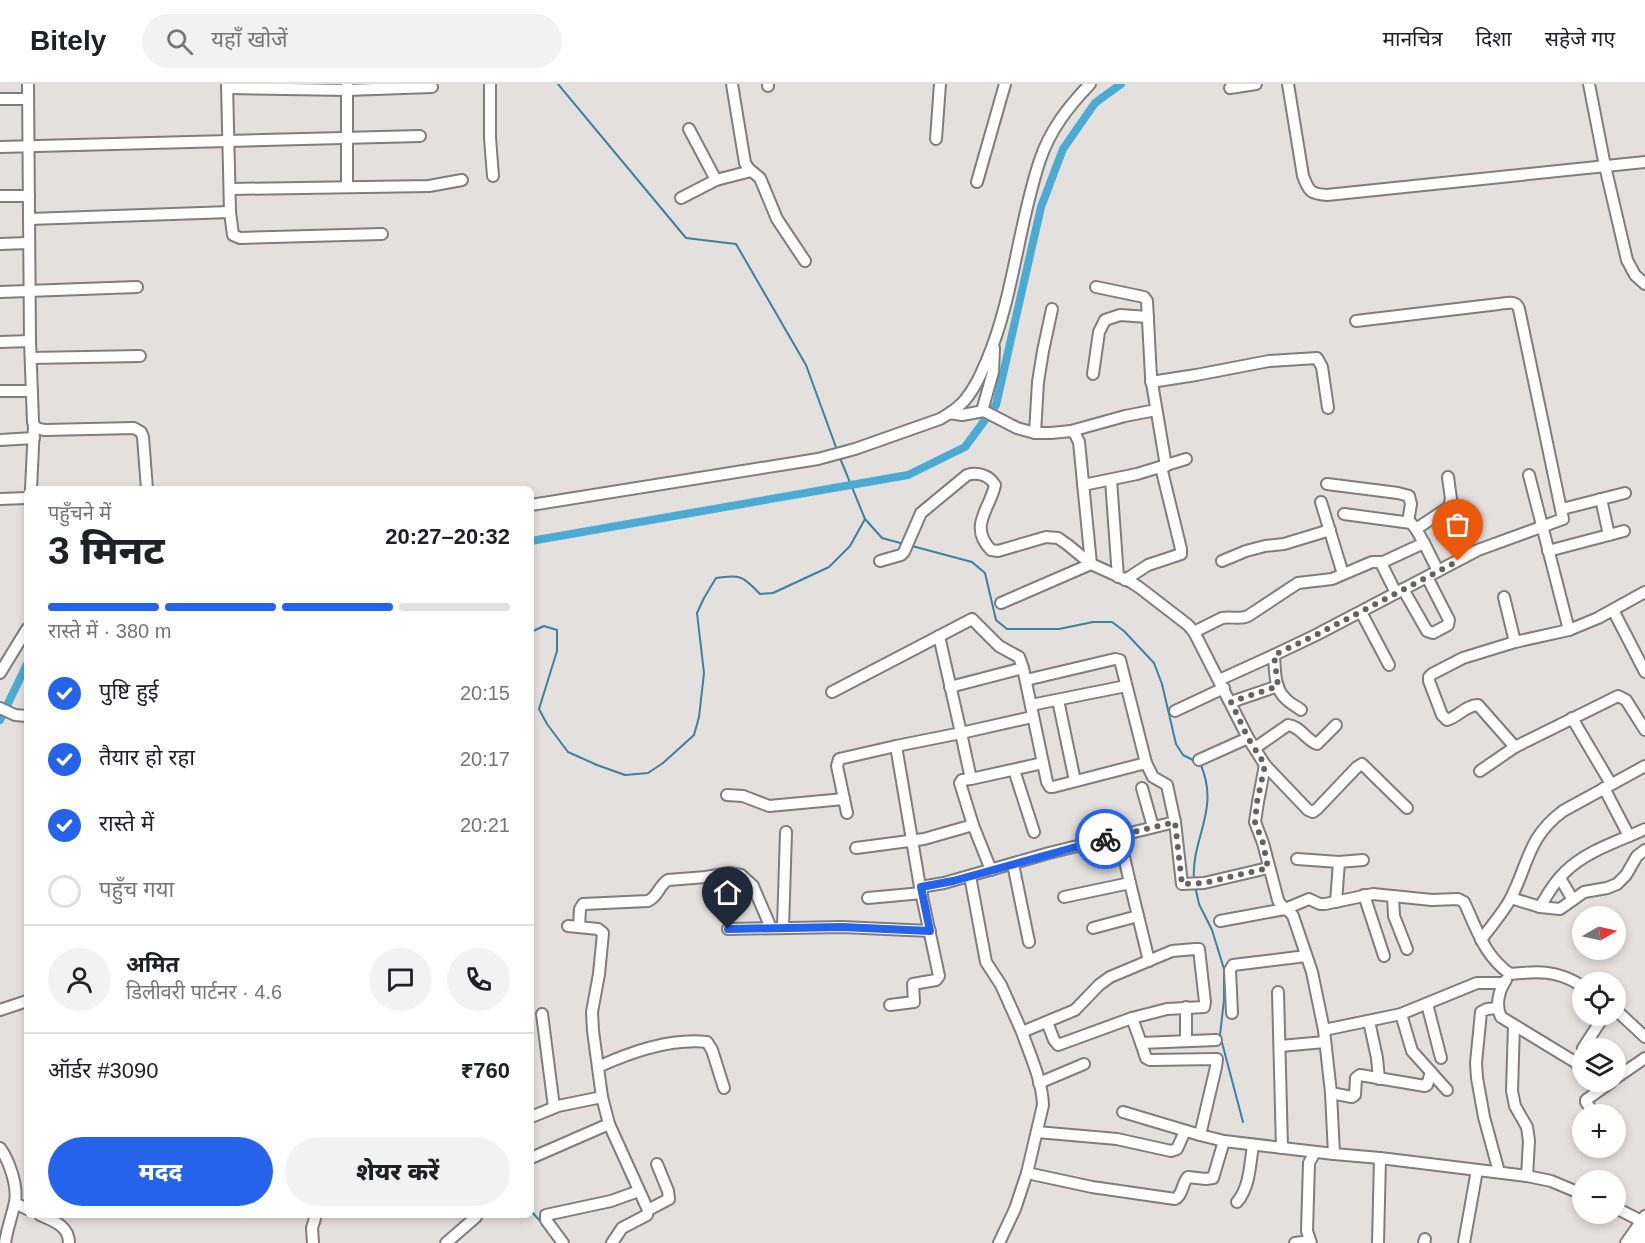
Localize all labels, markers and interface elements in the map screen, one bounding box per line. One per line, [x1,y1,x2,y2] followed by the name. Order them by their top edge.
[142,14,562,68] search box
[30,25,106,56] text: Bitely
[163,25,196,58] icon: search
[211,27,288,52] text: यहाँ खोजें
[1382,27,1442,50] text: मानचित्र
[1475,27,1512,50] text: दिशा
[1545,27,1615,50] text: सहेजे गए
[1432,499,1483,561] pin
[48,502,111,524] text: पहुँचने में
[1441,508,1474,541] icon: bag
[385,524,510,549] text: 20:27–20:32
[48,529,165,572] text: 3 मिनट
[48,620,171,642] text: रास्ते में · 380 m
[48,677,81,710] icon: check
[99,679,159,704] text: पुष्टि हुई
[460,682,510,704] text: 20:15
[48,743,81,776] icon: check
[99,745,195,770] text: तैयार हो रहा
[460,748,510,770] text: 20:17
[48,809,81,842] icon: check
[1075,809,1135,869] courier
[99,811,154,836] text: रास्ते में
[460,814,510,836] text: 20:21
[1089,823,1122,856] icon: bike
[702,867,753,929] pin
[711,876,744,909] icon: home
[99,877,174,902] text: पहुँच गया
[1572,906,1626,960] north arrow
[1572,906,1626,1224] map controls
[48,948,111,1011] button: person
[369,948,432,1011] button: chat
[447,948,510,1011] button: phone
[126,952,179,977] text: अमित
[1572,972,1626,1026] button: locate
[126,981,282,1003] text: डिलीवरी पार्टनर · 4.6
[1572,1038,1626,1092] button: layers
[48,1058,159,1083] text: ऑर्डर #3090
[461,1058,510,1083] text: ₹760
[1572,1104,1626,1158] button: +
[48,1137,273,1206] button: मदद
[285,1137,510,1206] button: शेयर करें
[1572,1170,1626,1224] button: −

